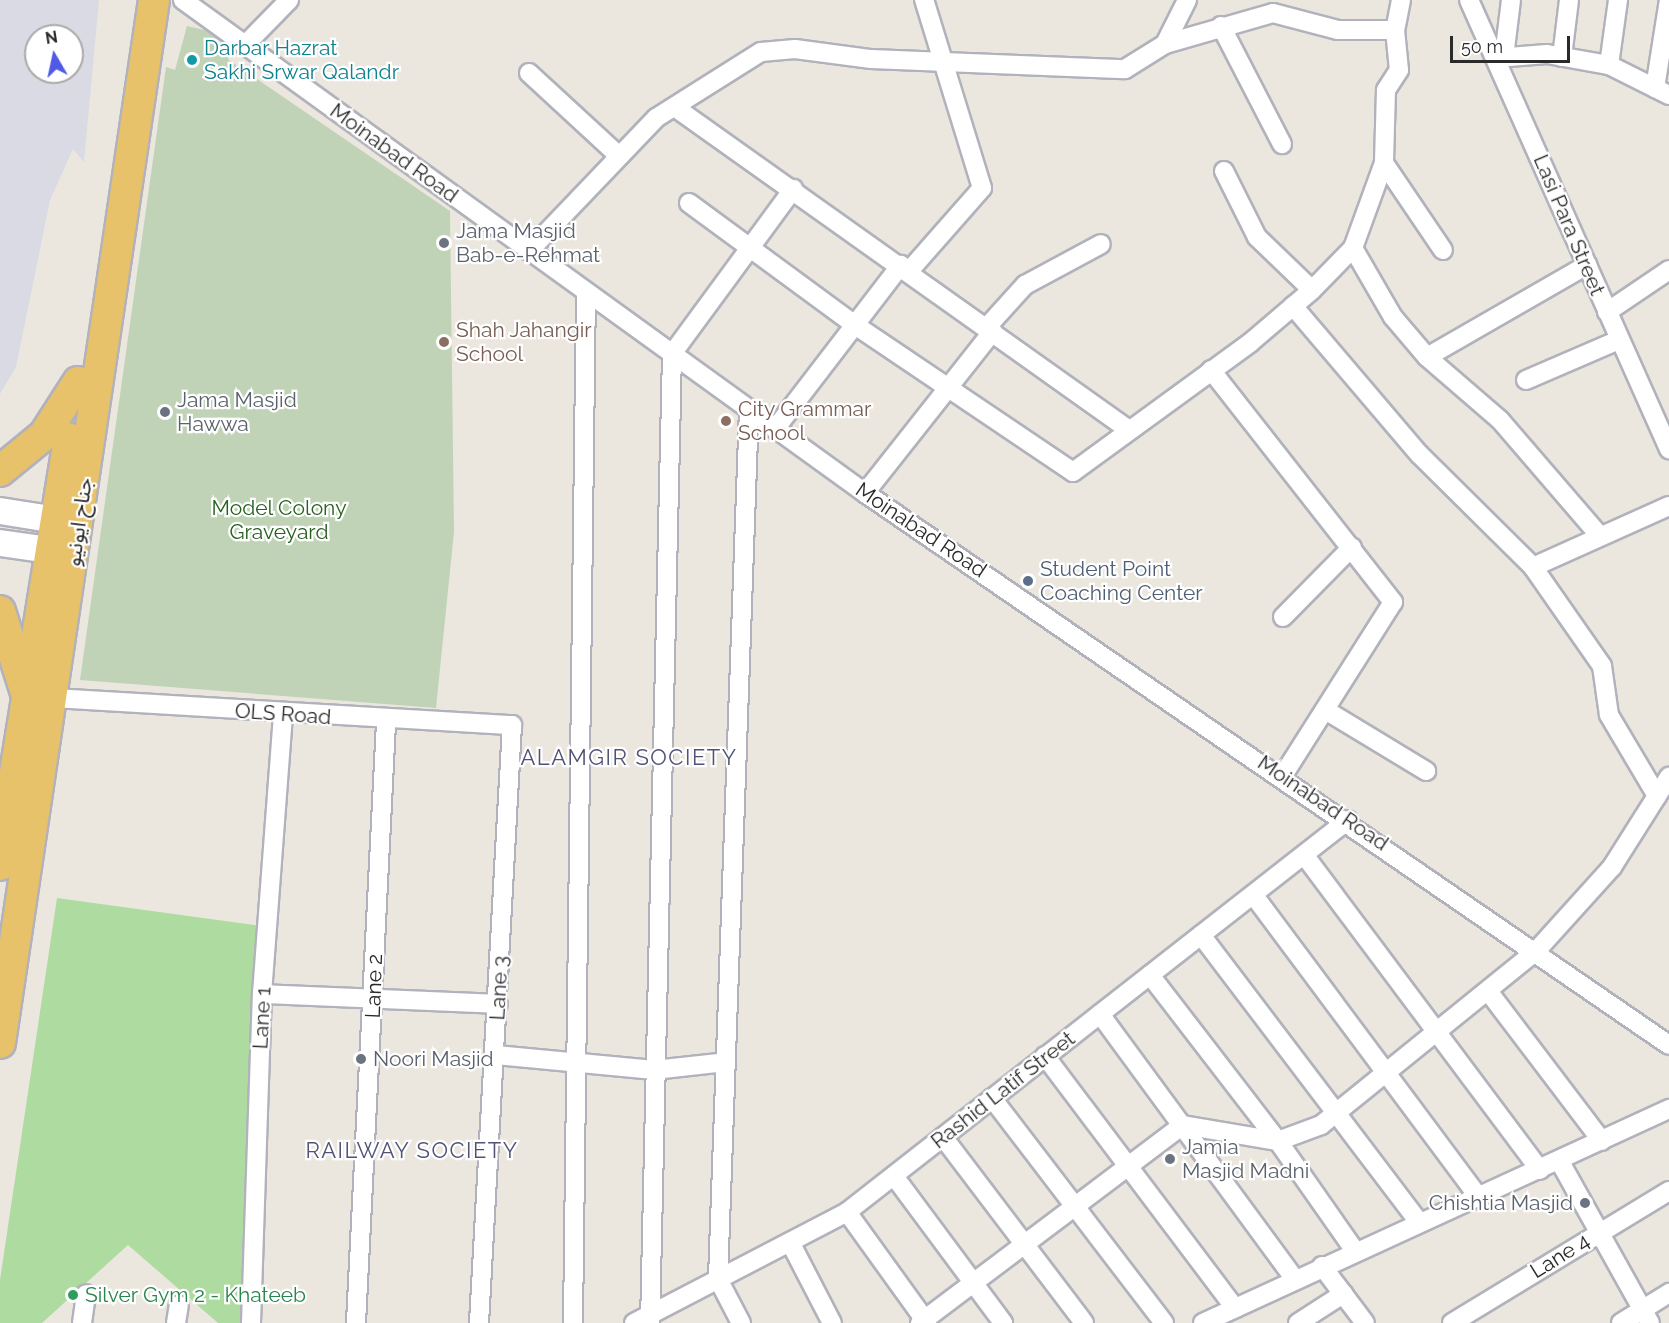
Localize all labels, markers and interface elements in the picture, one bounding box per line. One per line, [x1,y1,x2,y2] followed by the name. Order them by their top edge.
[24,24,84,84] north arrow
[1453,24,1573,62] scale bar
[44,27,59,48] text: N
[204,35,400,85] place label: Darbar Hazrat Sakhi Srwar Qalandr
[1461,36,1503,57] text: 50 m
[185,53,199,67] marker: Darbar Hazrat Sakhi Srwar Qalandr
[325,98,463,208] street label: Moinabad Road
[1528,151,1610,299] street label: Lasi Para Street
[456,218,600,268] place label: Jama Masjid Bab-e-Rehmat
[437,236,451,250] marker: Jama Masjid Bab-e-Rehmat
[456,317,592,367] place label: Shah Jahangir School
[437,335,451,349] marker: Shah Jahangir School
[177,387,297,437] place label: Jama Masjid Hawwa
[738,396,872,446] place label: City Grammar School
[158,405,172,419] marker: Jama Masjid Hawwa
[719,414,733,428] marker: City Grammar School
[60,476,98,568] street label: جناح ایونیو
[851,477,991,583] street label: Moinabad Road
[211,495,347,545] park label: Model Colony Graveyard
[1040,556,1203,606] place label: Student Point Coaching Center
[1021,574,1035,588] marker: Student Point Coaching Center
[234,698,332,730] street label: OLS Road
[520,745,738,771] district label: ALAMGIR SOCIETY
[1253,750,1393,856] street label: Moinabad Road
[360,953,388,1019] street label: Lane 2
[485,955,513,1021] street label: Lane 3
[248,986,276,1050] street label: Lane 1
[926,1026,1080,1154] street label: Rashid Latif Street
[373,1046,494,1072] place label: Noori Masjid
[354,1052,368,1066] marker: Noori Masjid
[1182,1134,1309,1184] place label: Jamia Masjid Madni
[305,1138,519,1164] district label: RAILWAY SOCIETY
[1163,1152,1177,1166] marker: Jamia Masjid Madni
[1429,1190,1573,1216] place label: Chishtia Masjid
[1578,1196,1592,1210] marker: Chishtia Masjid
[1526,1228,1594,1284] street label: Lane 4
[85,1282,306,1308] place label: Silver Gym 2 - Khateeb
[66,1288,80,1302] marker: Silver Gym 2 - Khateeb

